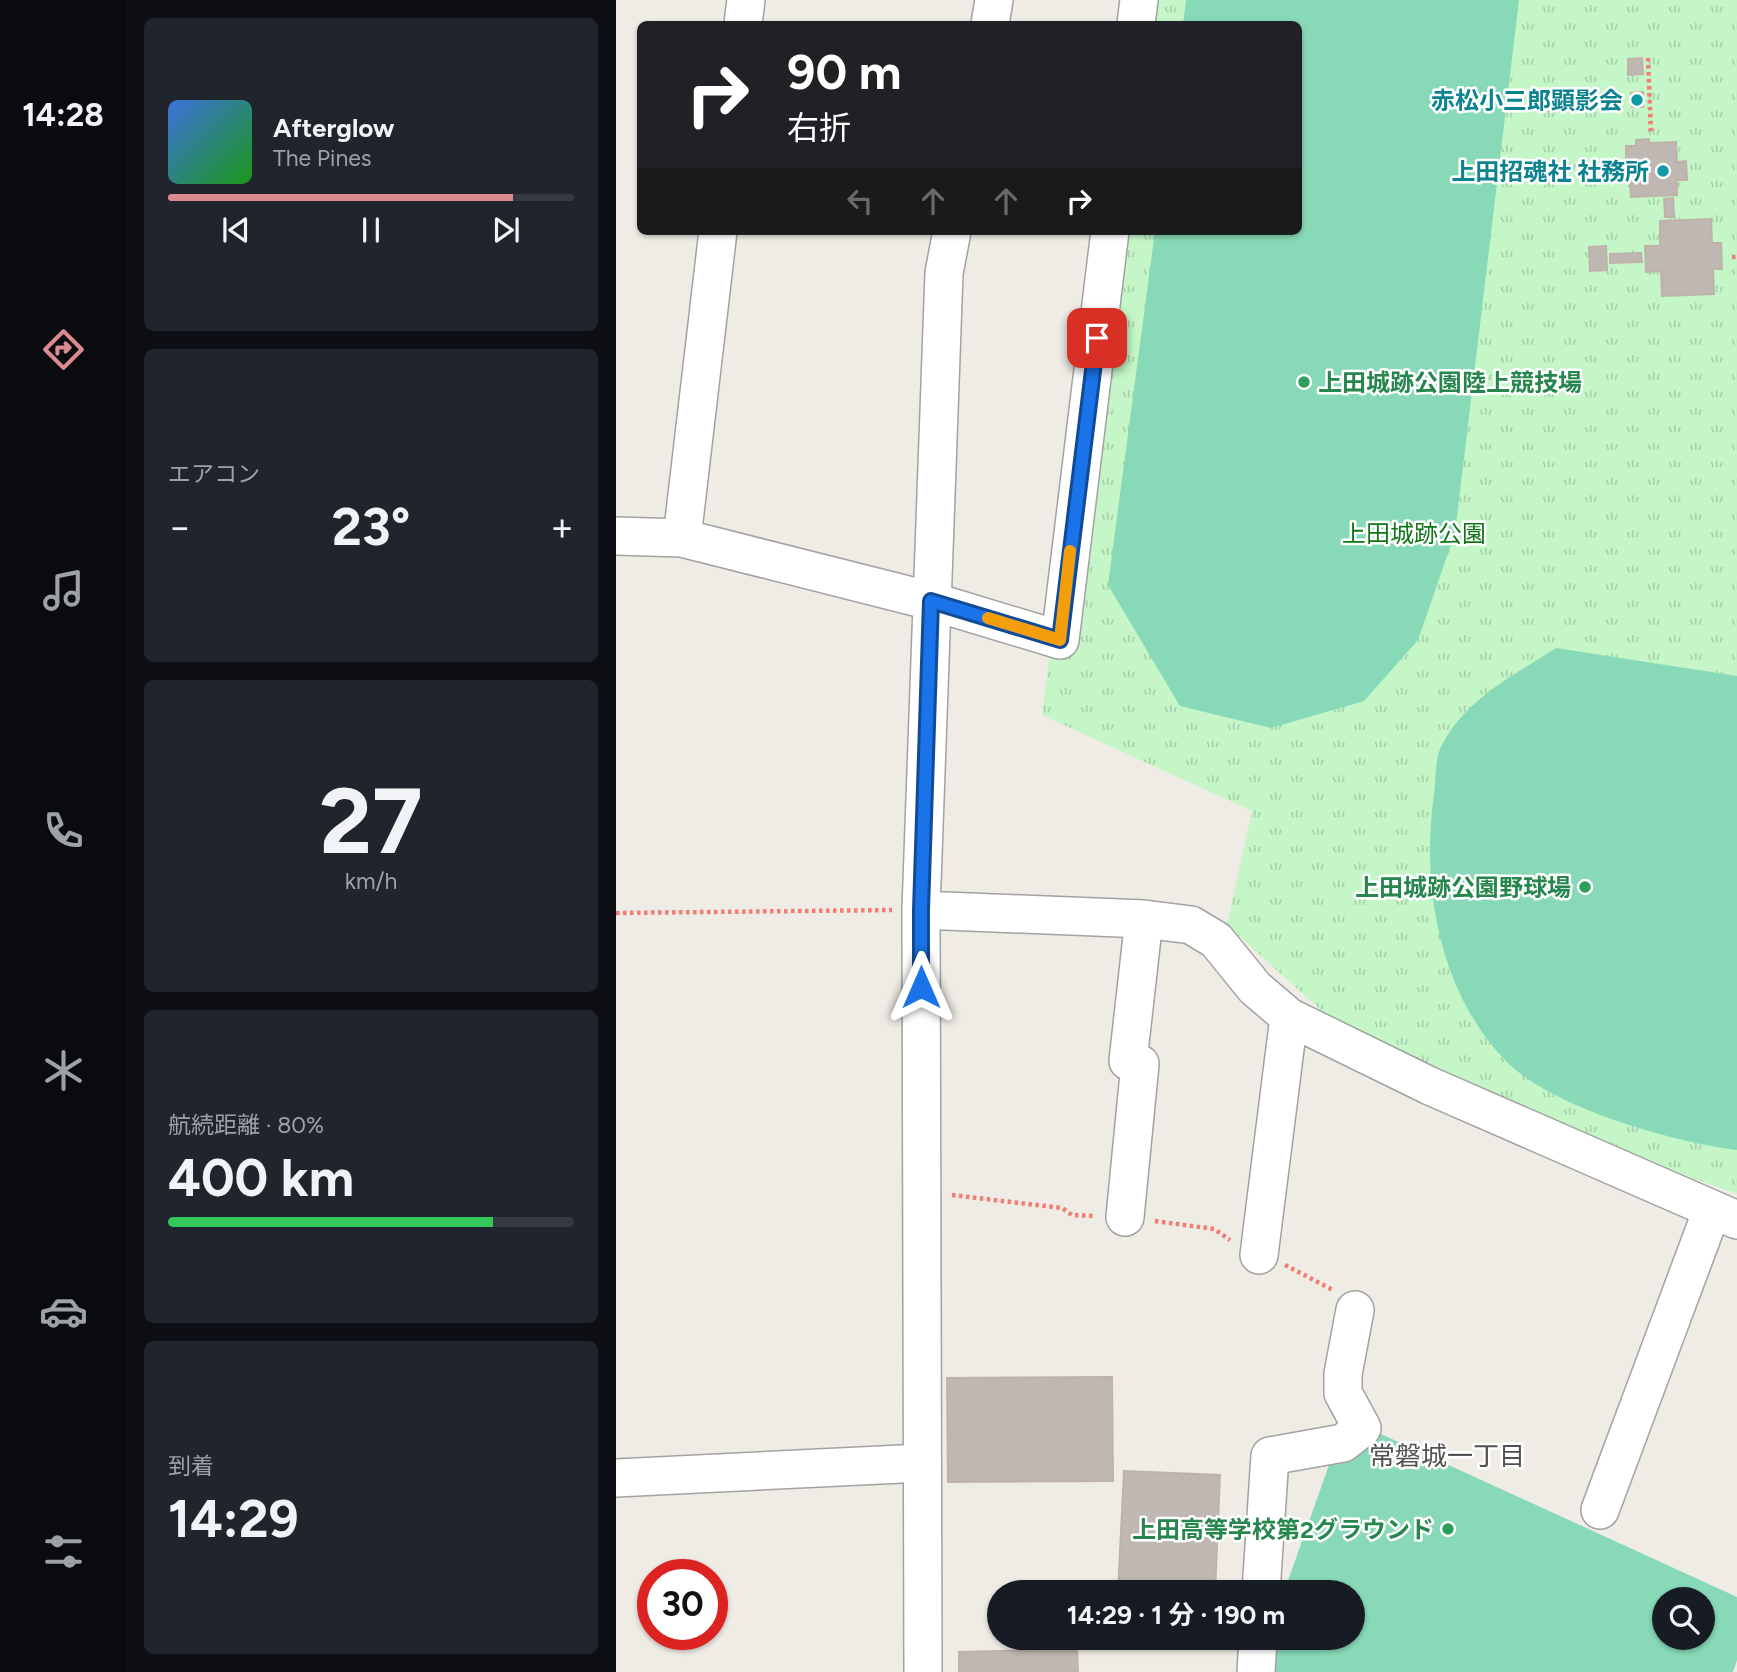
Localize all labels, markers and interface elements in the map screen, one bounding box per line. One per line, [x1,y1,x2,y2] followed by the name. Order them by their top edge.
[787,42,902,101] text: 90 m
[672,49,763,140] icon: right
[1431,86,1623,115] place label: 赤松小三郎顕影会
[1629,92,1645,108] marker: 赤松小三郎顕影会
[22,96,104,134] text: 14:28
[787,109,851,147] text: 右折
[273,112,395,144] text: Afterglow
[273,144,372,172] text: The Pines
[1451,157,1649,186] place label: 上田招魂社 社務所
[1655,163,1671,179] marker: 上田招魂社 社務所
[841,182,879,220] icon: left
[914,182,952,220] icon: ahead
[987,182,1025,220] icon: ahead
[1060,182,1098,220] icon: right
[217,211,255,249] icon: previous
[352,211,390,249] icon: pause
[487,211,525,249] icon: next
[1067,308,1127,368] pin
[1078,319,1116,357] icon: arrive
[39,325,88,374] icon: directions
[1318,368,1582,397] place label: 上田城跡公園陸上競技場
[1296,374,1312,390] marker: 上田城跡公園陸上競技場
[168,460,260,488] text: エアコン
[332,496,410,558] text: 23°
[168,504,192,550] text: −
[550,504,574,550] text: +
[1342,519,1486,548] park label: 上田城跡公園
[39,566,88,615] icon: music
[319,767,423,876] text: 27
[39,806,88,855] icon: phone
[345,867,397,895] text: km/h
[1355,873,1571,902] place label: 上田城跡公園野球場
[1577,879,1593,895] marker: 上田城跡公園野球場
[884,950,958,1024] position arrow
[39,1046,88,1095] icon: climate
[168,1111,324,1139] text: 航続距離 · 80%
[168,1147,354,1209] text: 400 km
[39,1287,88,1336] icon: car
[1369,1440,1525,1472] district label: 常磐城一丁目
[168,1452,214,1480] text: 到着
[168,1488,299,1550] text: 14:29
[1132,1515,1434,1544] place label: 上田高等学校第2グラウンド
[1440,1521,1456,1537] marker: 上田高等学校第2グラウンド
[39,1527,88,1576] icon: filters
[637,1559,728,1650] speed limit sign: 30
[1652,1587,1715,1650] map controls
[1652,1587,1715,1650] button: search
[1067,1599,1285,1631] text: 14:29 · 1 分 · 190 m

